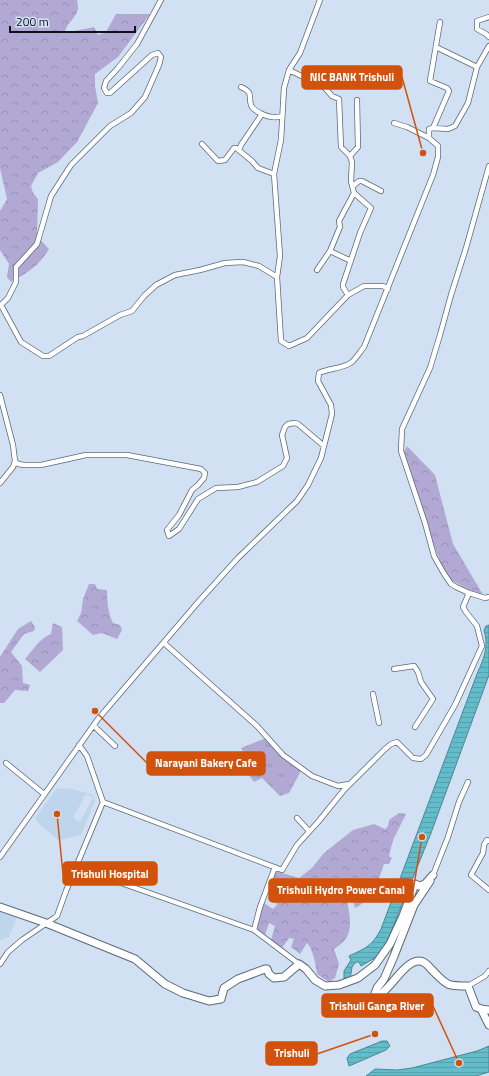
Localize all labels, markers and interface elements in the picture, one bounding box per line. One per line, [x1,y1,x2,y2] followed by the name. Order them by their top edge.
[10,8,135,34] scale bar
[16,12,49,31] text: 200 m
[302,66,402,89] callout: NIC BANK Trishuli
[310,69,394,85] text: NIC BANK Trishuli
[147,752,265,775] callout: Narayani Bakery Cafe
[155,755,257,771] text: Narayani Bakery Cafe
[63,862,157,885] callout: Trishuli Hospital
[71,866,149,882] text: Trishuli Hospital
[269,879,413,902] callout: Trishuli Hydro Power Canal
[277,882,405,898] text: Trishuli Hydro Power Canal
[322,994,433,1017] callout: Trishuli Ganga River
[330,998,424,1014] text: Trishuli Ganga River
[266,1042,317,1065] callout: Trishuli
[274,1045,310,1061] text: Trishuli

